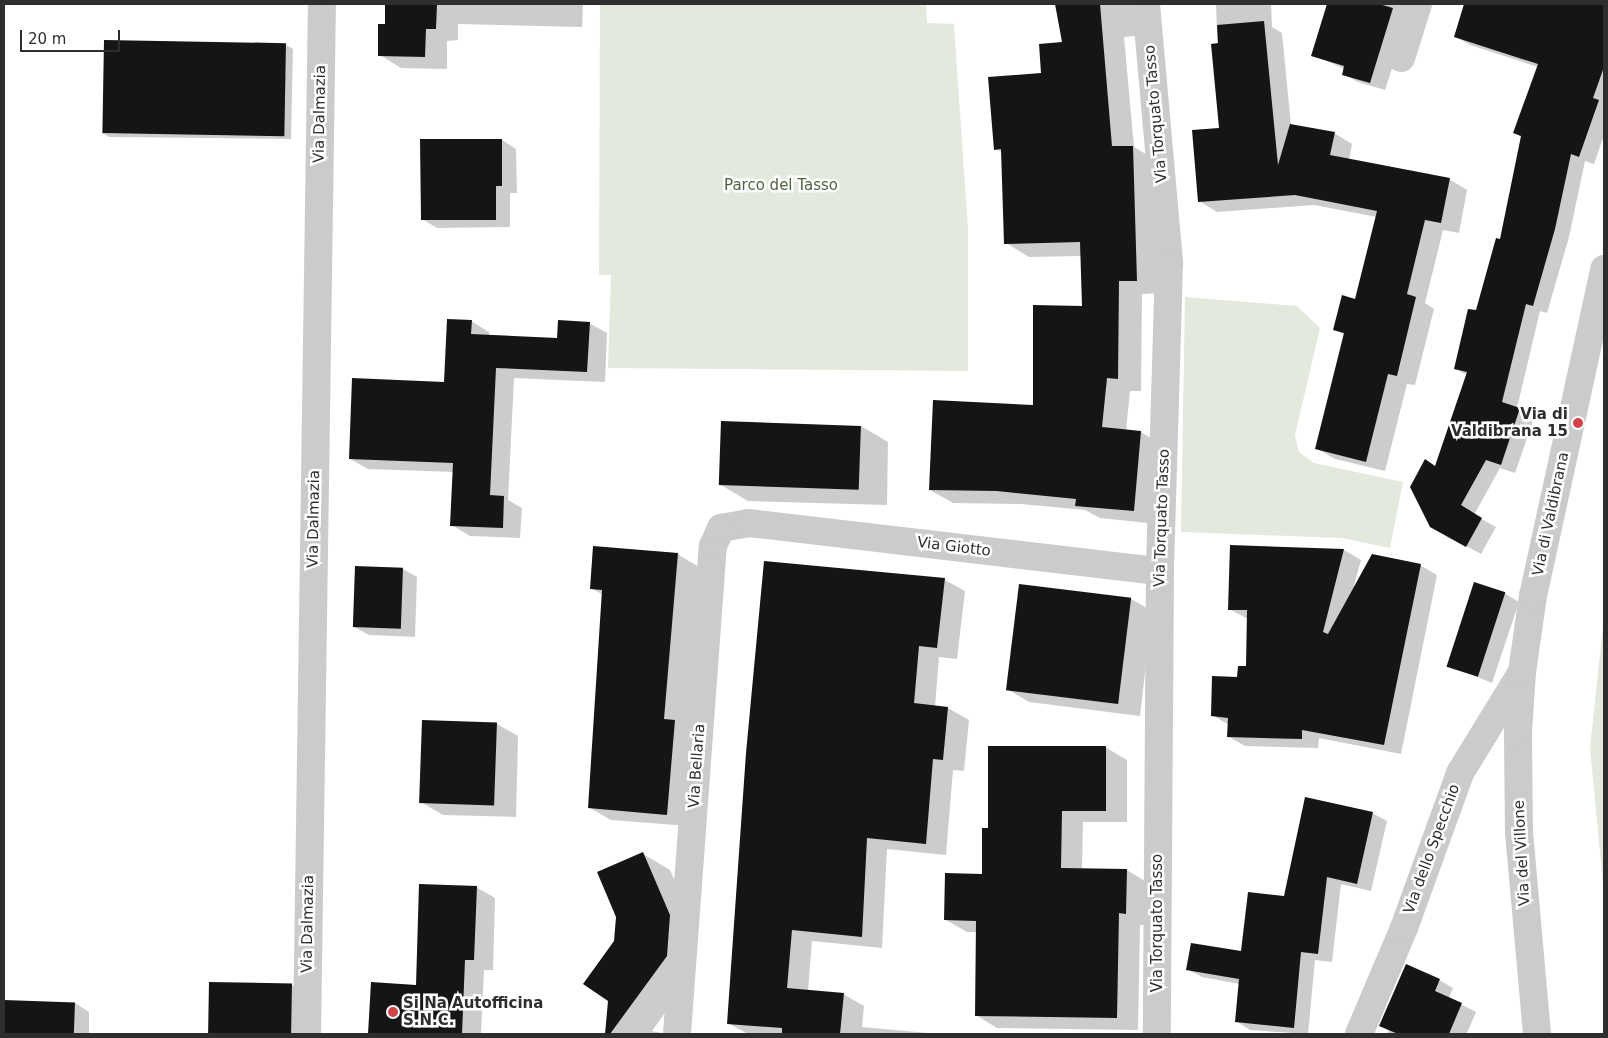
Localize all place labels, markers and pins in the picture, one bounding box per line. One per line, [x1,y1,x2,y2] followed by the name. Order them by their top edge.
[1451,405,1568,440] place label: Via di Valdibrana 15
[1572,417,1584,429] marker: Via di Valdibrana 15
[403,994,543,1029] place label: Si Na Autofficina S.N.C.
[387,1006,399,1018] marker: Si Na Autofficina S.N.C.

